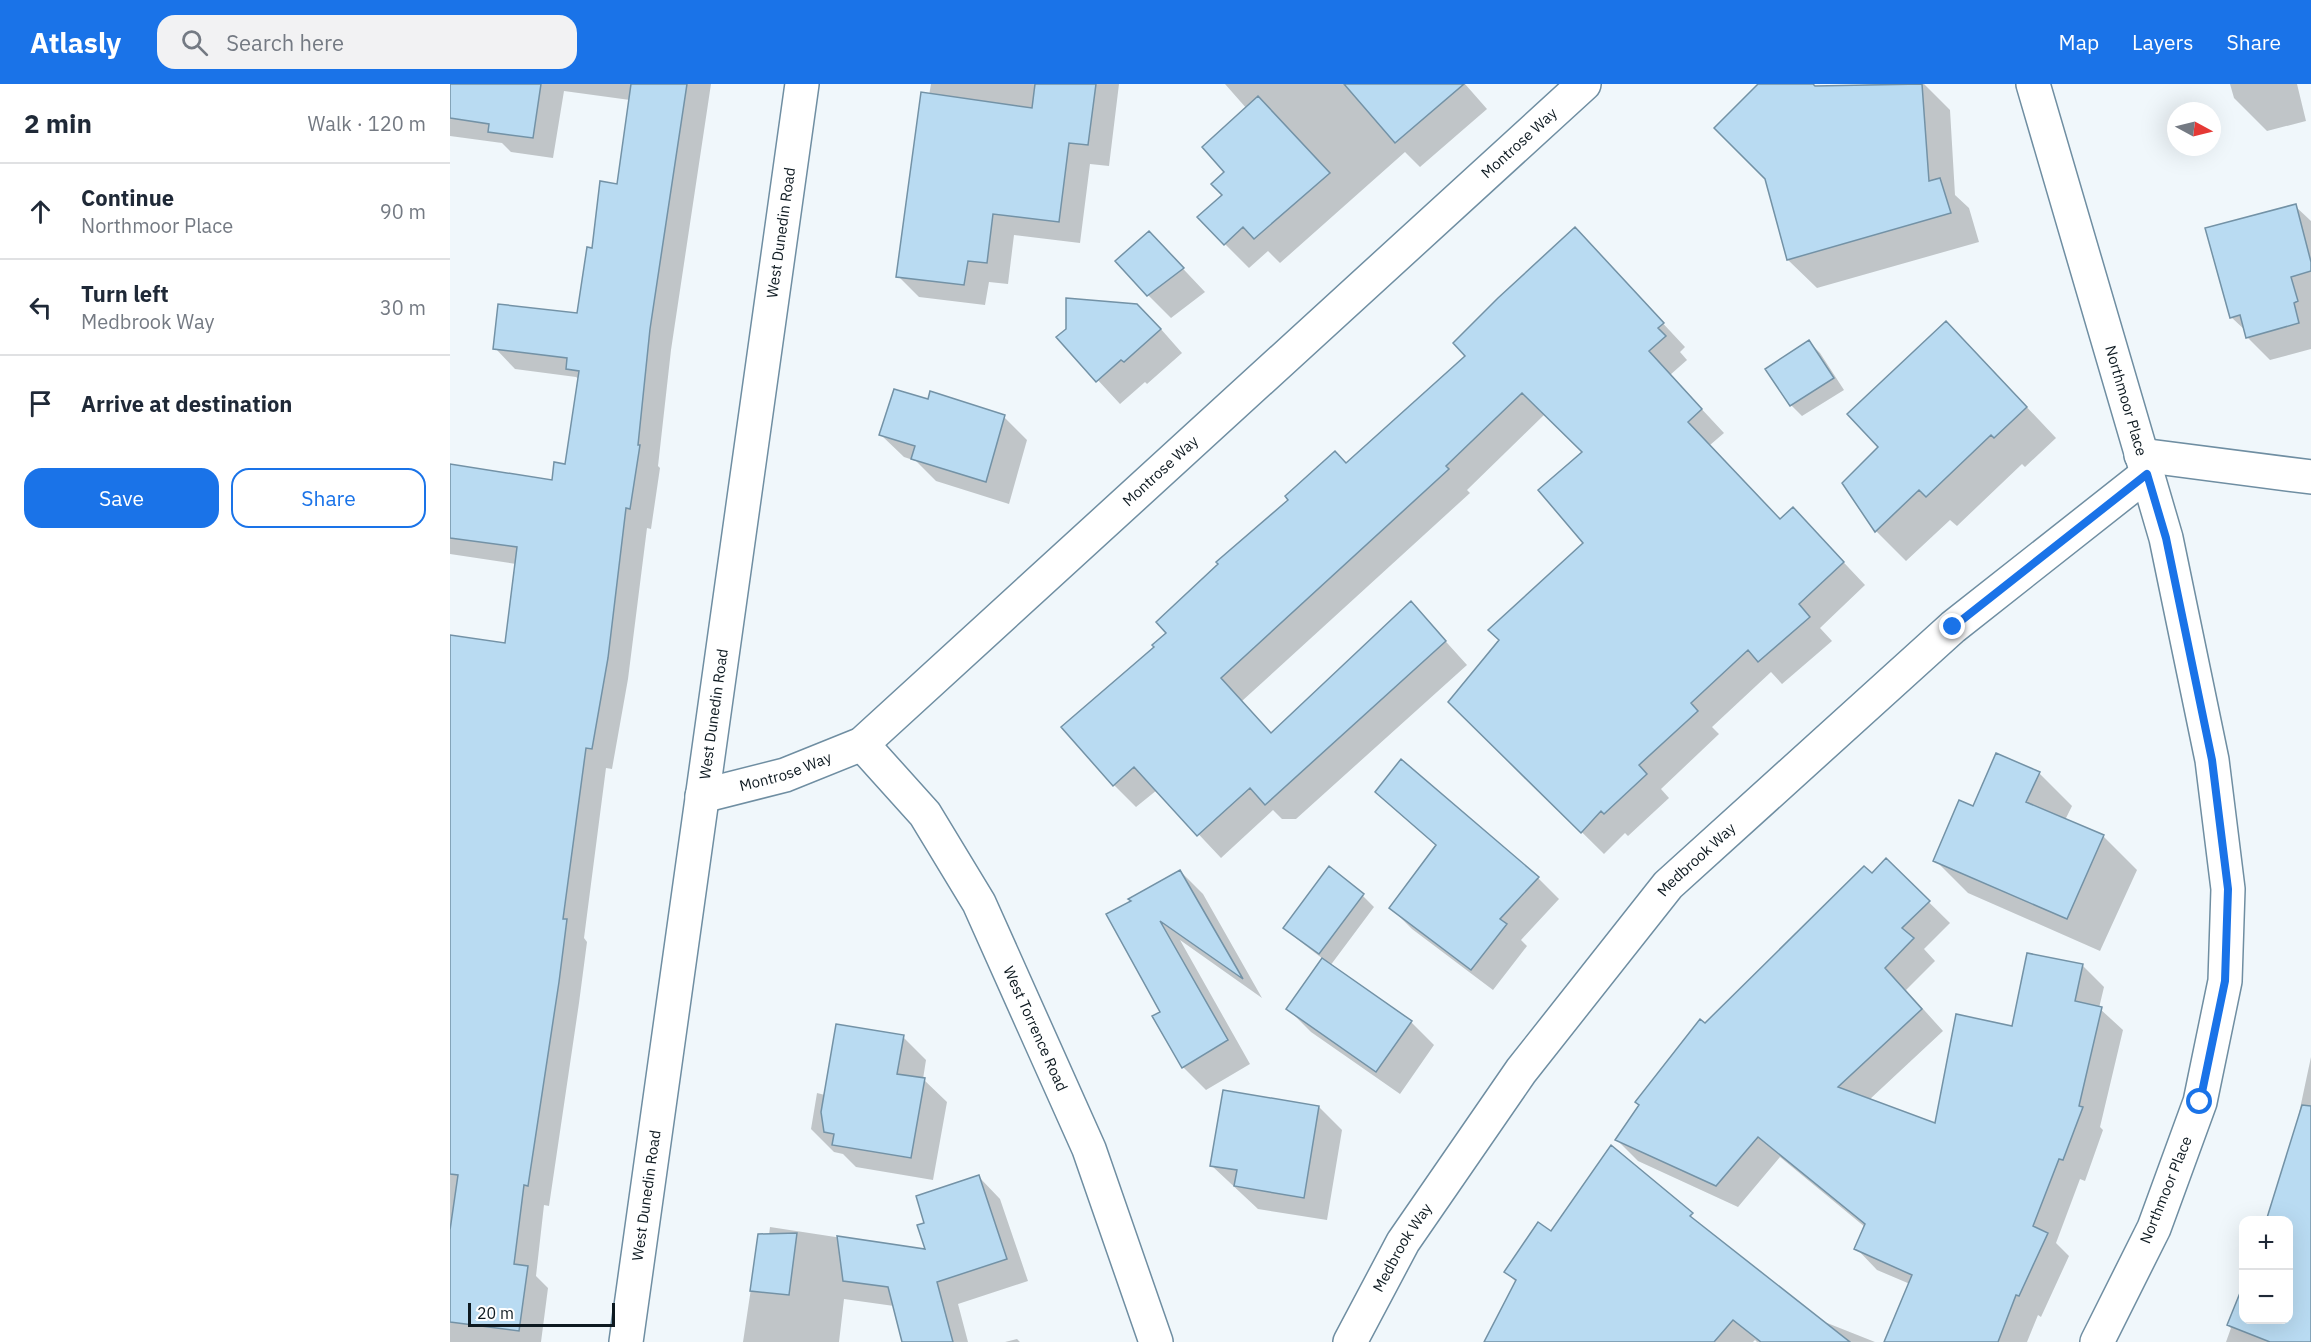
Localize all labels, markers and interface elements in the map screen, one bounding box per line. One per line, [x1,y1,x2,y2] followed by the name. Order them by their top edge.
[157,15,577,69] search box
[30,24,121,61] text: Atlasly
[178,26,211,59] icon: search
[226,28,344,57] text: Search here
[2059,28,2099,56] text: Map
[2132,28,2194,56] text: Layers
[2227,28,2281,56] text: Share
[2167,102,2221,156] north arrow
[1477,103,1561,182] street label: Montrose Way
[24,106,92,140] text: 2 min
[308,110,426,137] text: Walk · 120 m
[762,166,799,299] street label: West Dunedin Road
[81,183,174,212] text: Continue
[24,195,57,228] icon: ahead
[380,198,426,225] text: 90 m
[81,212,233,239] text: Northmoor Place
[81,279,169,308] text: Turn left
[24,291,57,324] icon: left
[380,294,426,321] text: 30 m
[81,308,215,335] text: Medbrook Way
[2101,343,2151,458] street label: Northmoor Place
[24,387,57,420] icon: arrive
[81,389,292,418] text: Arrive at destination
[1118,431,1202,510] street label: Montrose Way
[24,468,219,528] button: Save
[231,468,426,528] button: Share
[1939,613,1965,639] route end
[695,647,732,781] street label: West Dunedin Road
[737,747,835,795] street label: Montrose Way
[1653,818,1740,900] street label: Medbrook Way
[999,963,1072,1094] street label: West Torrence Road
[2186,1088,2212,1114] route start
[627,1129,665,1262] street label: West Dunedin Road
[2135,1133,2196,1246] street label: Northmoor Place
[1368,1199,1436,1295] street label: Medbrook Way
[2239,1216,2293,1324] map controls
[2239,1216,2293,1270] button: +
[2239,1270,2293,1324] button: −
[468,1300,615,1328] scale bar
[477,1303,514,1323] text: 20 m

